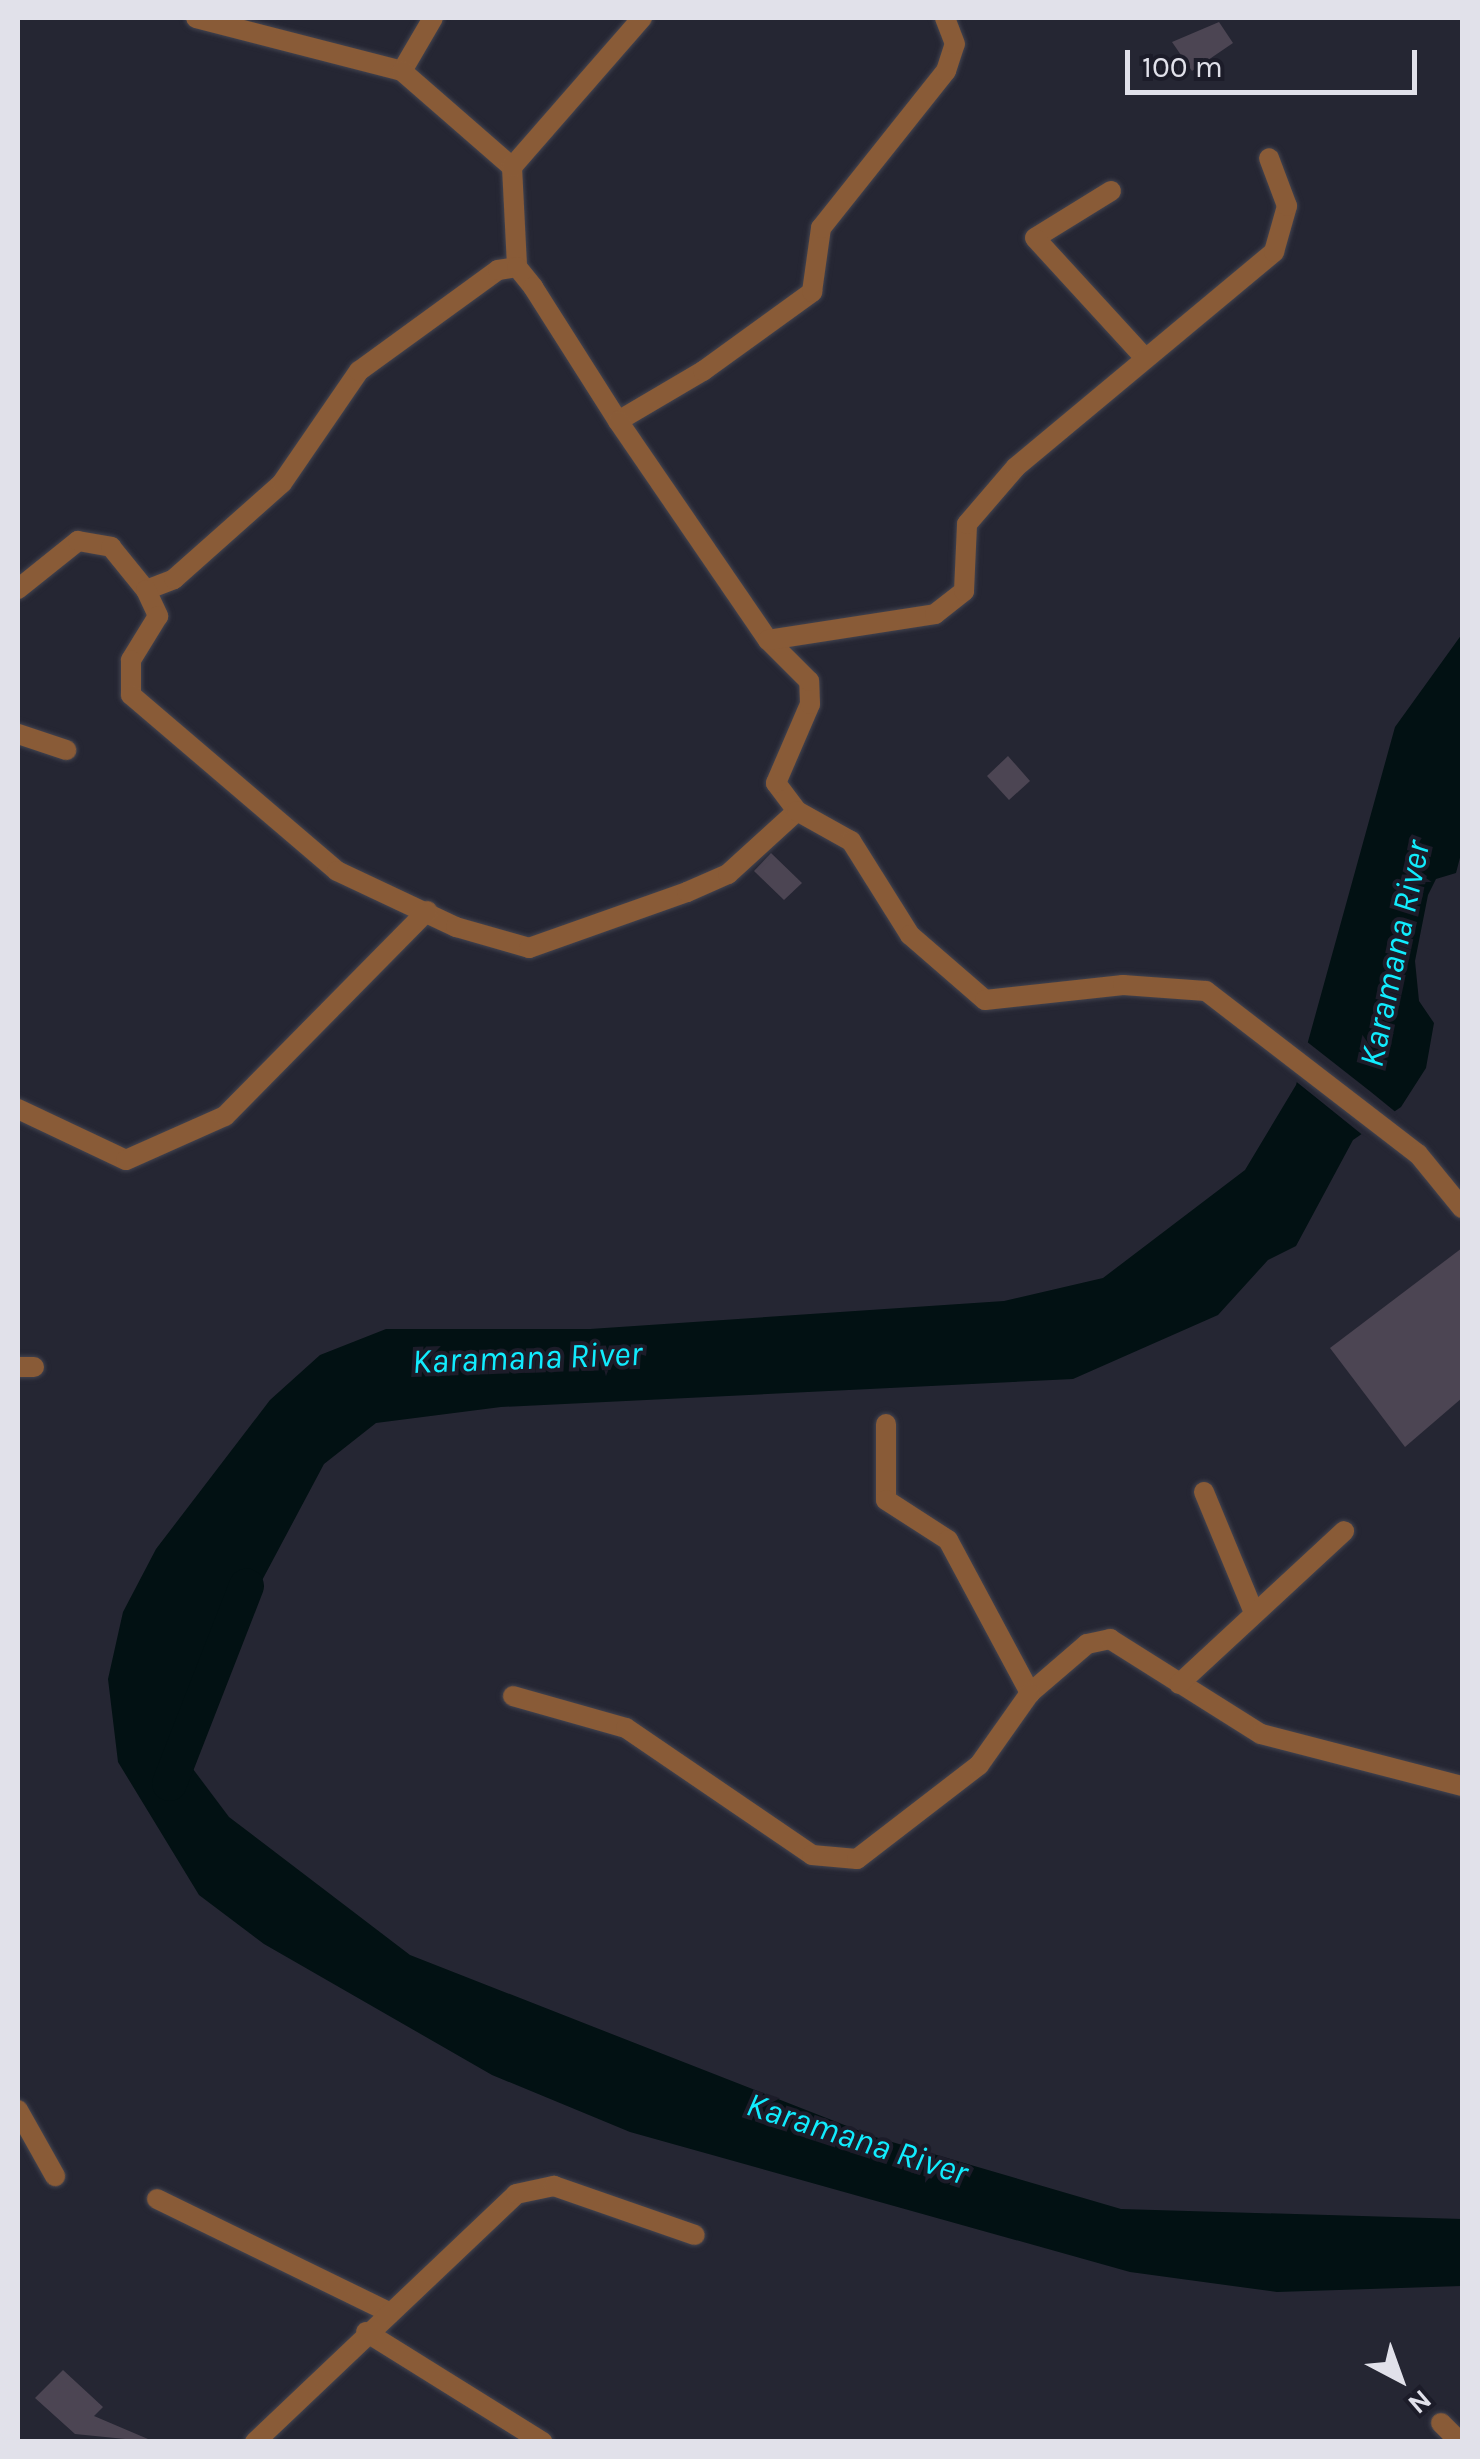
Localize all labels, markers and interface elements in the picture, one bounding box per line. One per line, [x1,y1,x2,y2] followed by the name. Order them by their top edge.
[1130,30,1422,92] scale bar
[1142,49,1223,85] text: 100 m
[1350,837,1440,1071] water label: Karamana River
[411,1333,643,1383] water label: Karamana River
[741,2083,973,2195] water label: Karamana River
[1350,2329,1450,2429] north arrow
[1402,2383,1438,2421] text: N

